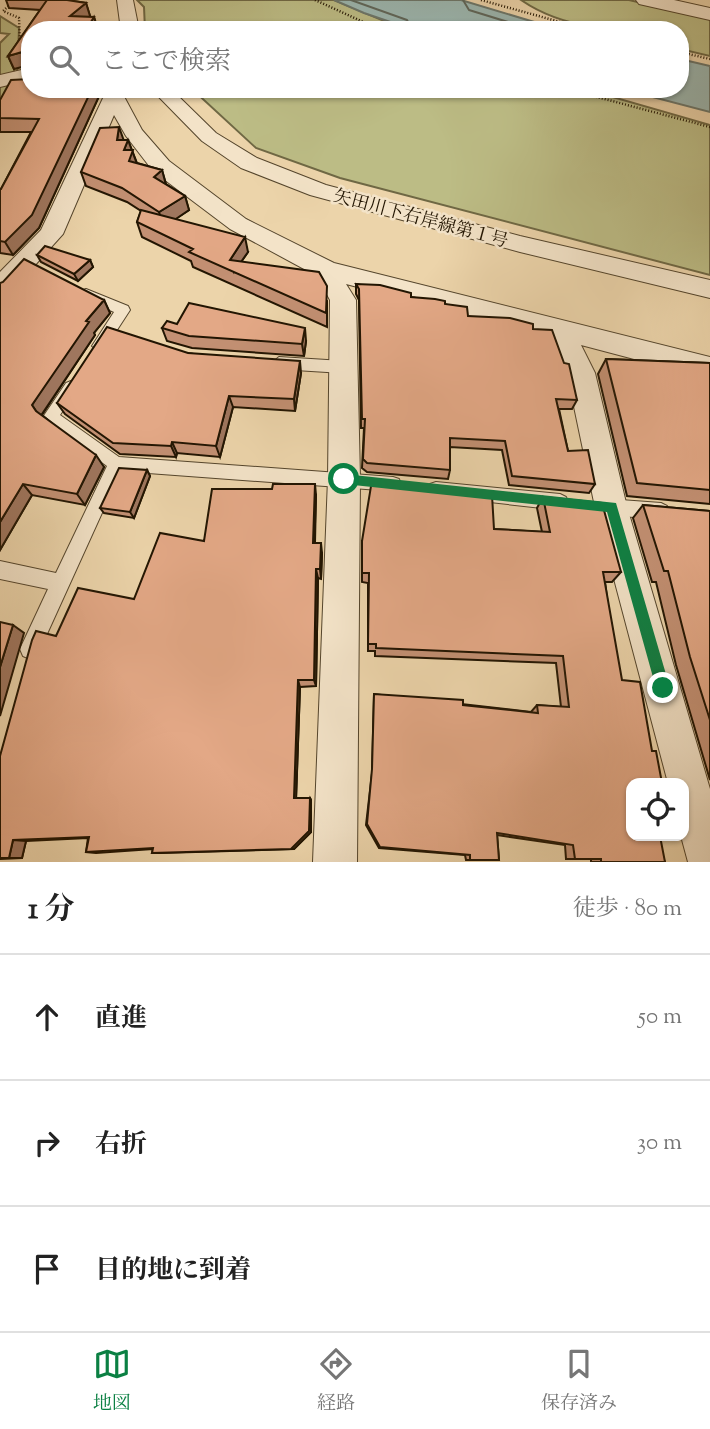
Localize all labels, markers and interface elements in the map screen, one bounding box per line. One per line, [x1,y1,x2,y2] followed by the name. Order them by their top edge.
[21,21,689,98] search box
[45,41,83,79] icon: search
[101,44,231,81] text: ここで検索
[330,184,511,256] street label: 矢田川下右岸線第１号
[328,463,359,494] route start
[647,672,678,703] route end
[626,778,689,841] map controls
[626,778,689,841] button: locate
[28,889,75,932] text: 1 分
[573,893,682,926] text: 徒歩 · 80 m
[28,998,66,1036] icon: ahead
[95,1001,147,1038] text: 直進
[638,1001,682,1034] text: 50 m
[28,1124,66,1162] icon: right
[95,1127,147,1164] text: 右折
[637,1127,682,1160] text: 30 m
[28,1250,66,1288] icon: arrive
[95,1253,251,1290] text: 目的地に到着
[93,1345,131,1418] tab: 地図
[317,1345,355,1418] tab: 経路
[541,1345,617,1418] tab: 保存済み

